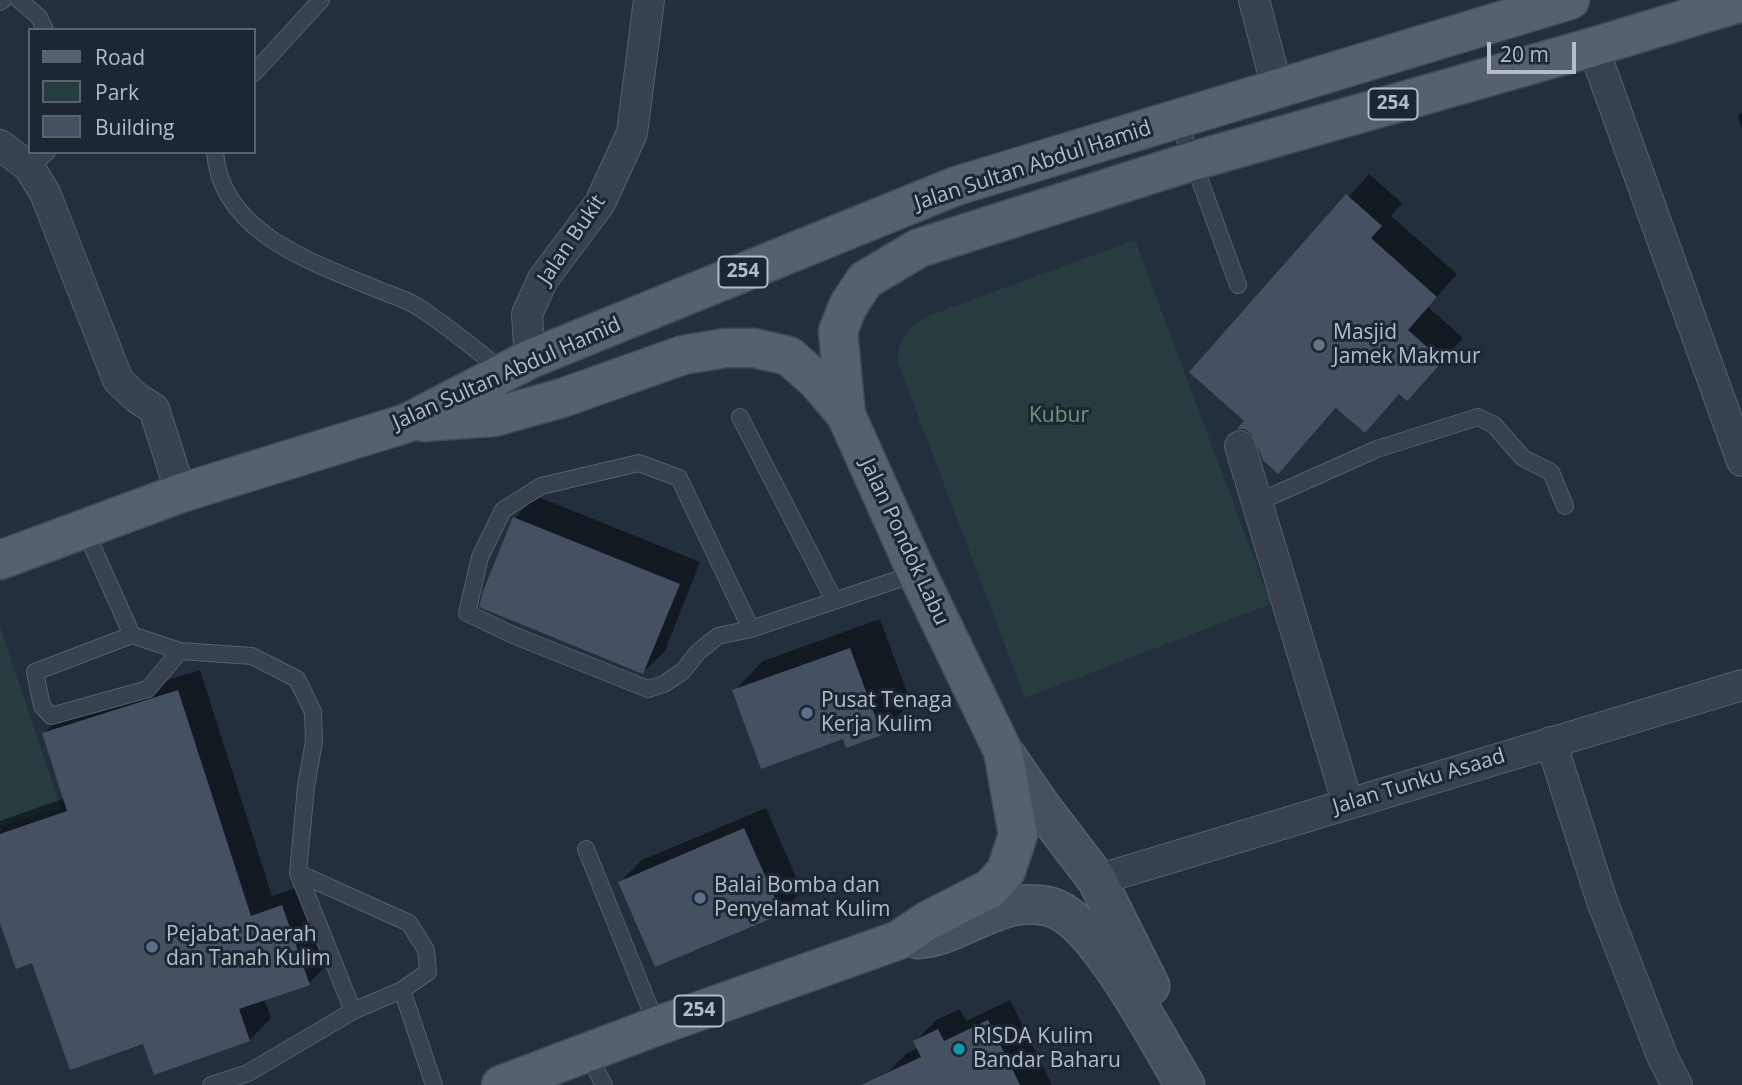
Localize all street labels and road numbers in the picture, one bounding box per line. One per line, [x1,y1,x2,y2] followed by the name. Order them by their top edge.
[1368,88,1418,120] road number: 254
[912,116,1154,216] street label: Jalan Sultan Abdul Hamid
[533,190,611,290] street label: Jalan Bukit
[718,256,768,288] road number: 254
[389,312,625,436] street label: Jalan Sultan Abdul Hamid
[854,455,954,629] street label: Jalan Pondok Labu
[1330,744,1508,820] street label: Jalan Tunku Asaad
[674,995,724,1026] road number: 254

